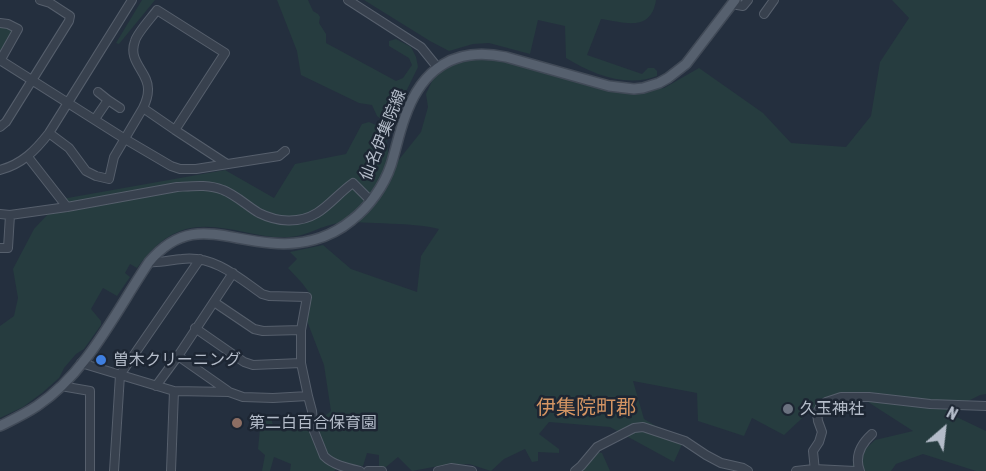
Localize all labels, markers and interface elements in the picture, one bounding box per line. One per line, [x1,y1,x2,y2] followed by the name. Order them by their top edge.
[356,87,410,183] street label: 仙名伊集院線
[113,350,241,370] place label: 曽木クリーニング
[94,353,108,367] marker: 曽木クリーニング
[536,396,636,420] district label: 伊集院町郡
[800,399,864,419] place label: 久玉神社
[914,399,974,459] north arrow
[781,402,795,416] marker: 久玉神社
[944,403,961,423] text: N
[249,413,377,433] place label: 第二白百合保育園
[230,416,244,430] marker: 第二白百合保育園

